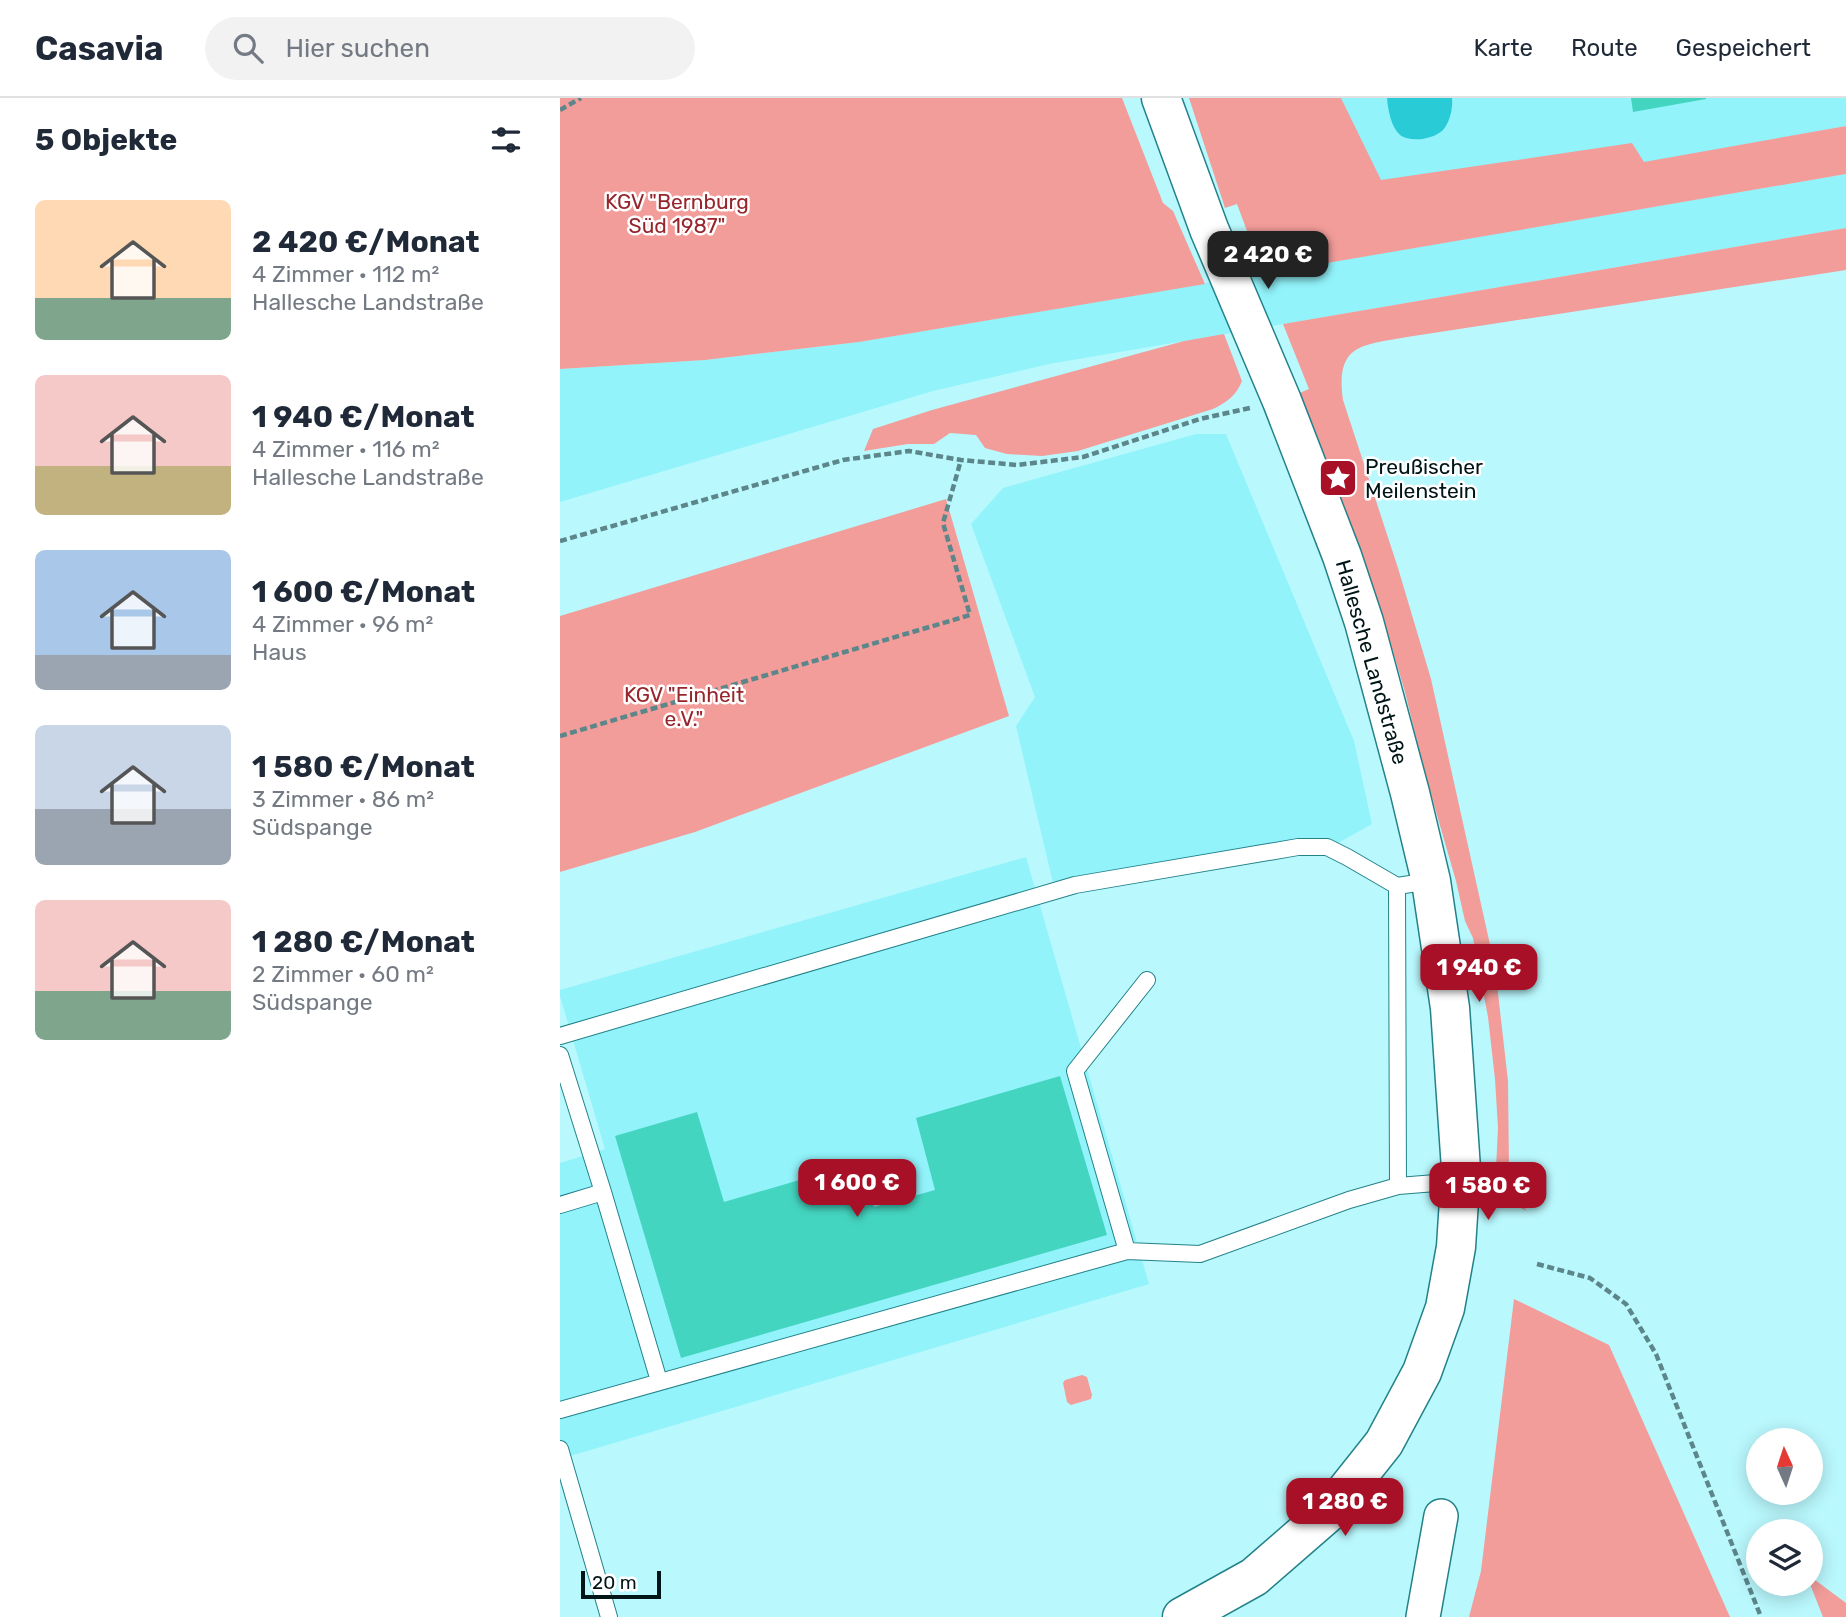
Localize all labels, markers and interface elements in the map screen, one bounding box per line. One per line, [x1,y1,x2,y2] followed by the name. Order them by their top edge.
[205,17,695,80] search box
[35,29,163,68] text: Casavia
[229,29,267,67] icon: search
[285,33,430,64] text: Hier suchen
[1474,34,1533,62] text: Karte
[1571,34,1638,62] text: Route
[1676,34,1811,62] text: Gespeichert
[487,121,525,159] icon: filters
[35,122,177,158] text: 5 Objekte
[605,189,749,238] park label: KGV "Bernburg Süd 1987"
[252,224,480,260] text: 2 420 €/Monat
[91,228,175,312] icon: home
[1203,232,1333,291] pin: 2 420 €
[1223,240,1313,268] text: 2 420 €
[252,260,439,288] text: 4 Zimmer · 112 m²
[252,288,484,316] text: Hallesche Landstraße
[252,399,475,435] text: 1 940 €/Monat
[91,403,175,487] icon: home
[252,435,440,463] text: 4 Zimmer · 116 m²
[1365,454,1483,503] place label: Preußischer Meilenstein
[1317,457,1359,499] place icon: Preußischer Meilenstein
[252,463,484,491] text: Hallesche Landstraße
[1331,557,1413,767] street label: Hallesche Landstraße
[252,574,475,610] text: 1 600 €/Monat
[91,578,175,662] icon: home
[252,610,433,638] text: 4 Zimmer · 96 m²
[252,638,307,666] text: Haus
[624,682,744,731] park label: KGV "Einheit e.V."
[252,749,475,785] text: 1 580 €/Monat
[91,753,175,837] icon: home
[252,785,434,813] text: 3 Zimmer · 86 m²
[252,813,373,841] text: Südspange
[252,924,475,960] text: 1 280 €/Monat
[91,928,175,1012] icon: home
[1414,944,1544,1004] pin: 1 940 €
[1436,953,1522,981] text: 1 940 €
[252,960,434,988] text: 2 Zimmer · 60 m²
[252,988,373,1016] text: Südspange
[792,1160,922,1219] pin: 1 600 €
[1423,1162,1553,1222] pin: 1 580 €
[814,1168,900,1196] text: 1 600 €
[1445,1171,1531,1199] text: 1 580 €
[1746,1428,1824,1505] north arrow
[1746,1428,1823,1596] map controls
[1280,1478,1410,1538] pin: 1 280 €
[1302,1487,1388,1515] text: 1 280 €
[1746,1519,1823,1596] button: layers
[581,1568,662,1600] scale bar
[592,1571,637,1594] text: 20 m

